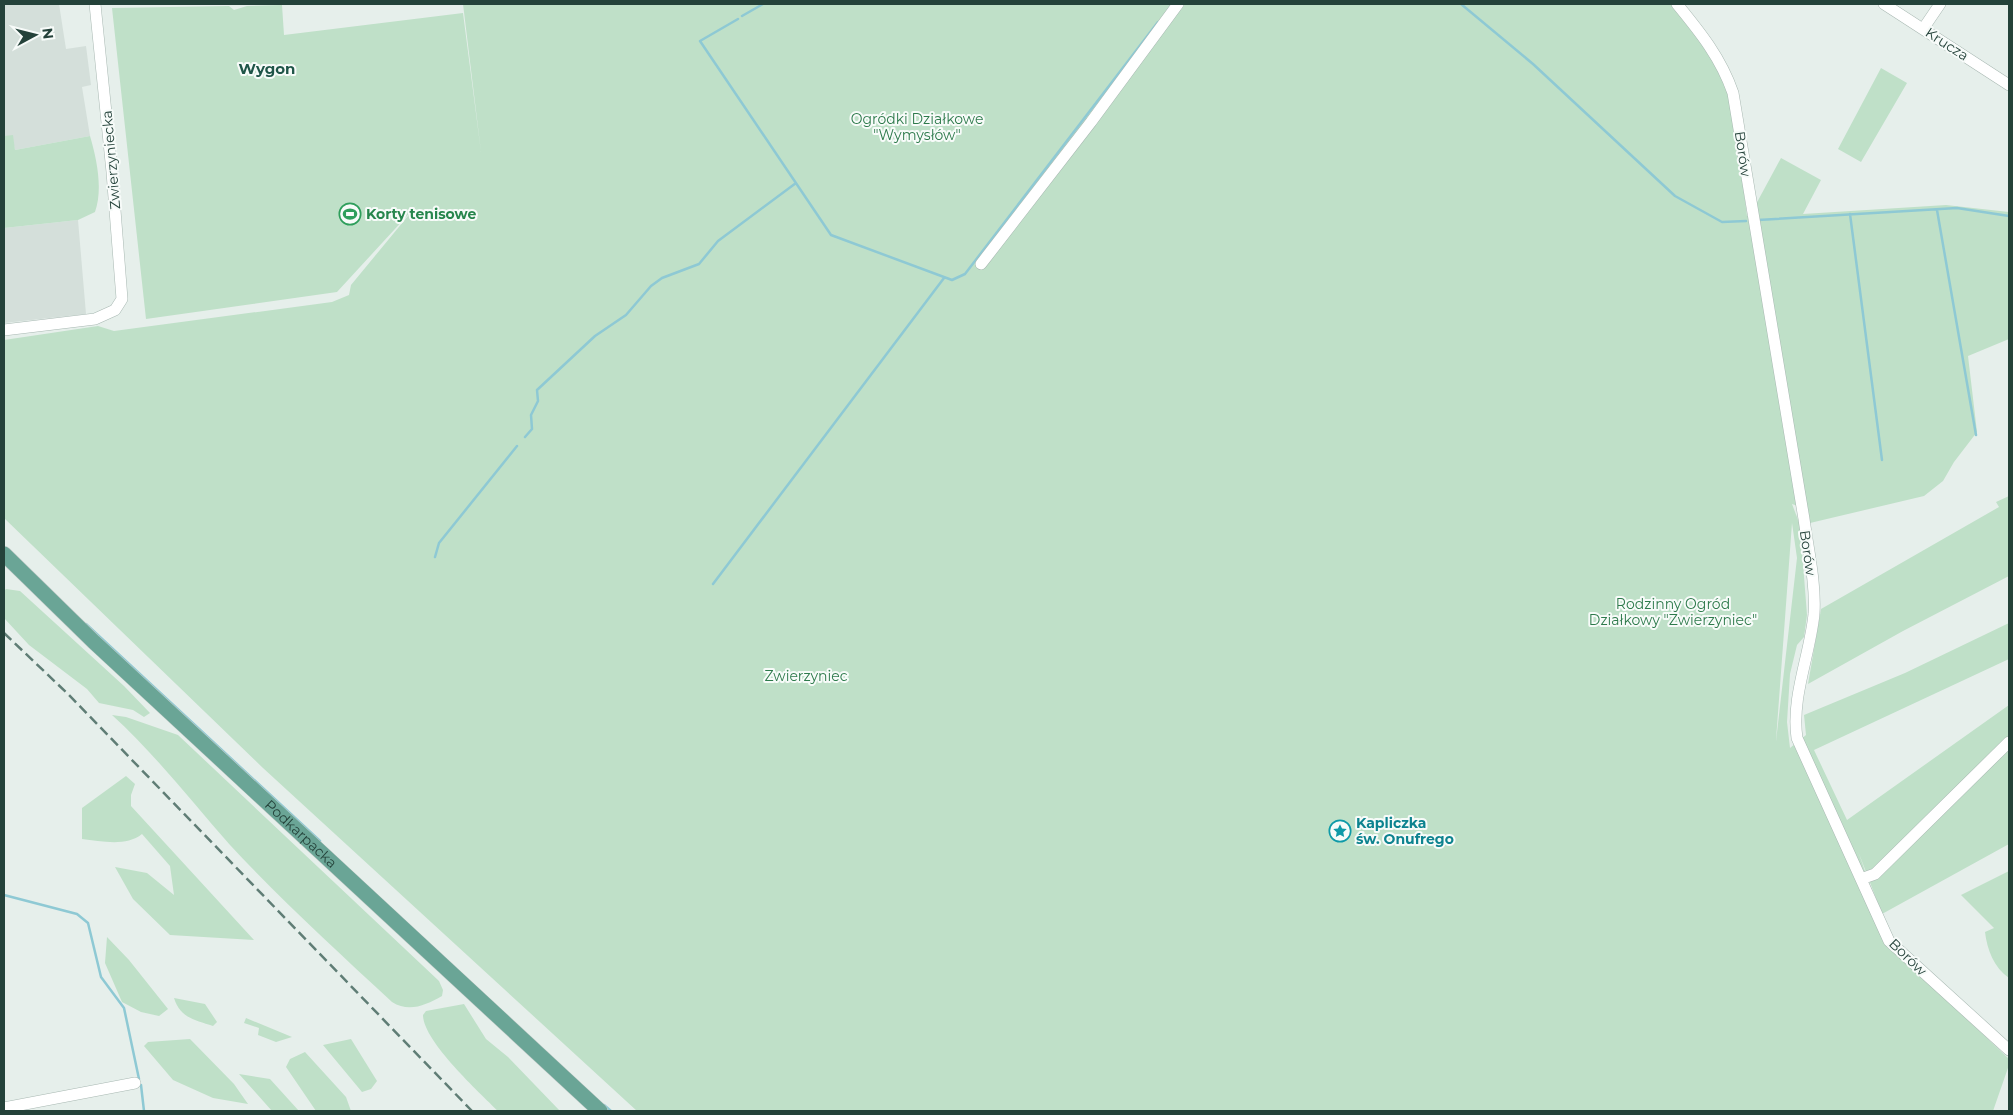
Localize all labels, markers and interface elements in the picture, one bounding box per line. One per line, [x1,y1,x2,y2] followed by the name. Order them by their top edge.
[10,10,60,60] north arrow
[1922,23,1972,65] street label: Krucza
[38,27,58,40] text: N
[239,59,295,78] district label: Wygon
[98,110,124,210] street label: Zwierzyniecka
[851,110,983,144] park label: Ogródki Działkowe "Wymysłów"
[1731,130,1755,179] street label: Borów
[338,202,362,226] sports icon: Korty tenisowe
[366,205,476,223] place label: Korty tenisowe
[1796,529,1820,578] street label: Borów
[1589,595,1757,629] park label: Rodzinny Ogród Działkowy "Zwierzyniec"
[764,667,848,685] park label: Zwierzyniec
[261,796,341,872] street label: Podkarpacka
[1356,814,1454,848] place label: Kapliczka św. Onufrego
[1328,819,1352,843] place icon: Kapliczka św. Onufrego
[1885,935,1931,980] street label: Borów

